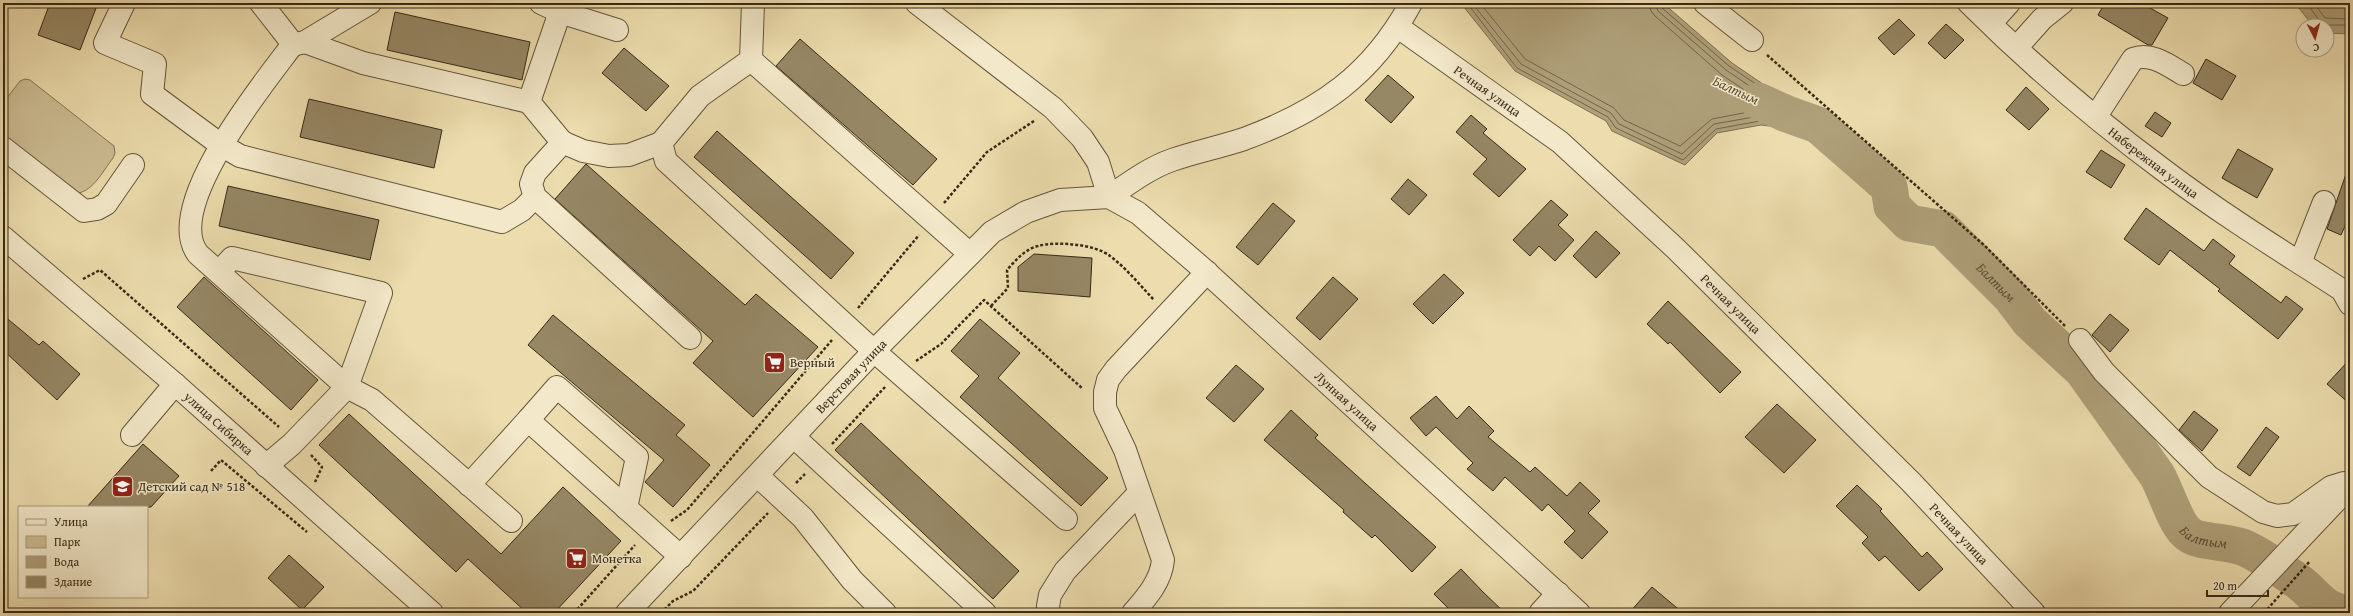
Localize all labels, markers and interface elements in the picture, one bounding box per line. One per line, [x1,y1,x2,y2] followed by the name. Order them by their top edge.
[2295,18,2335,58] north arrow
[2312,40,2320,56] text: С
[1450,60,1526,122] street label: Речная улица
[1710,71,1762,109] water label: Балтым
[2105,122,2203,203] street label: Набережная улица
[1972,258,2021,307] water label: Балтым
[1697,269,1766,338] street label: Речная улица
[811,334,891,417] street label: Верстовая улица
[762,349,788,375] supermarket icon: Верный
[790,353,835,372] place label: Верный
[1311,366,1384,435] street label: Лунная улица
[179,386,258,460] street label: улица Сибирка
[109,473,135,499] school or university icon: Детский сад № 518
[137,477,245,496] place label: Детский сад № 518
[1926,498,1994,569] street label: Речная улица
[18,506,148,598] legend
[54,513,88,530] text: Улица
[2175,521,2228,553] water label: Балтым
[54,533,81,550] text: Парк
[564,545,590,571] supermarket icon: Монетка
[592,549,643,568] place label: Монетка
[54,553,79,570] text: Вода
[2207,572,2268,598] scale bar
[54,573,93,590] text: Здание
[2213,577,2237,594] text: 20 m

